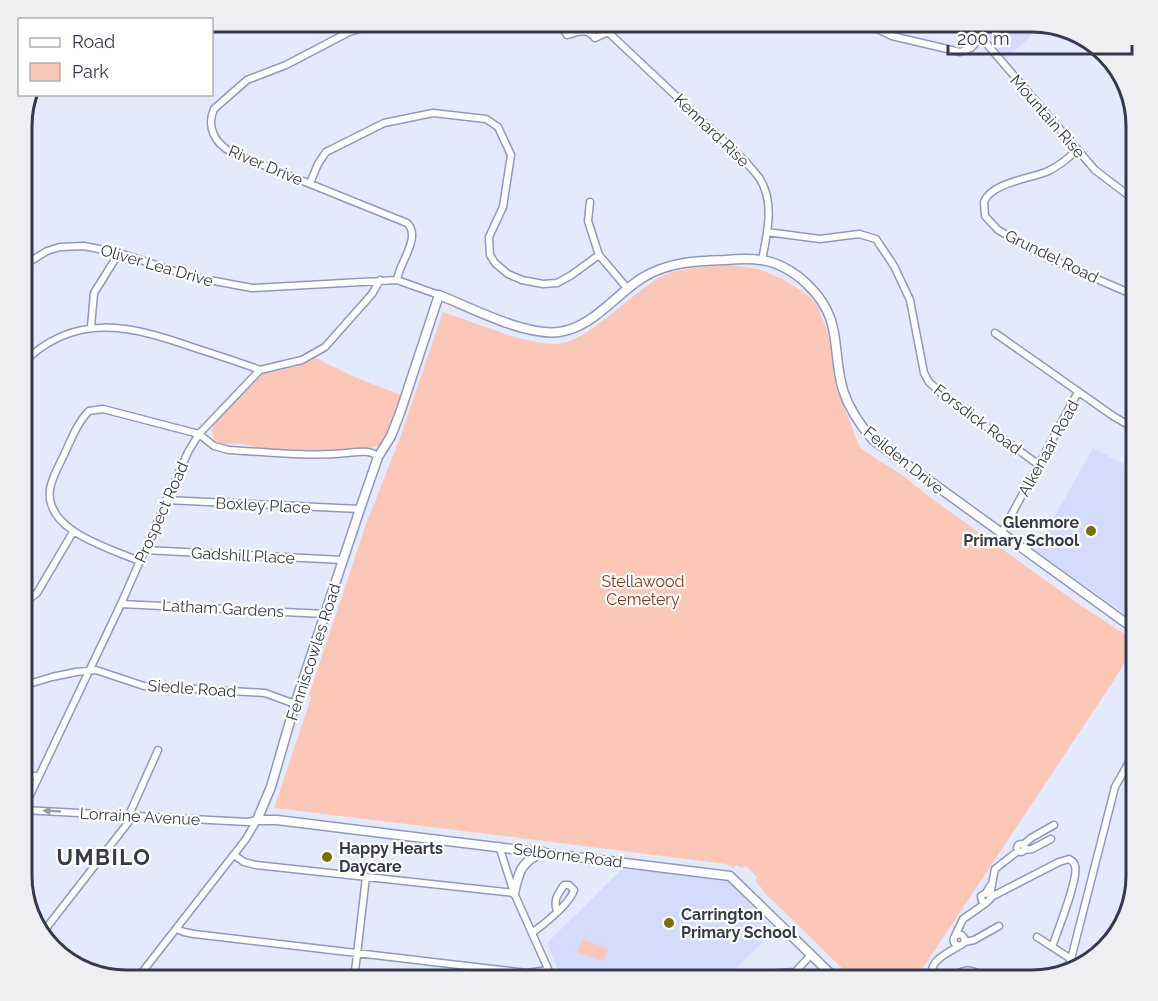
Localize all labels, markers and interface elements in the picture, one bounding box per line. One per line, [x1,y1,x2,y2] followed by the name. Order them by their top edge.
[18,18,213,96] legend
[948,18,1132,56] scale bar
[957,28,1010,49] text: 200 m
[72,31,115,52] text: Road
[72,61,109,82] text: Park
[1006,71,1089,162] street label: Mountain Rise
[670,90,753,171] street label: Kennard Rise
[226,141,306,190] street label: River Drive
[1002,226,1102,287] street label: Grundel Road
[98,240,215,291] street label: Oliver Lea Drive
[930,380,1025,459] street label: Forsdick Road
[1014,397,1083,500] street label: Alkenaar Road
[860,422,947,498] street label: Feilden Drive
[131,459,192,566] street label: Prospect Road
[215,494,311,517] street label: Boxley Place
[963,513,1080,550] place label: Glenmore Primary School
[1084,524,1098,538] marker: Glenmore Primary School
[191,543,295,568] street label: Gadshill Place
[601,572,685,609] park label: Stellawood Cemetery
[282,581,345,723] street label: Fenniscowles Road
[161,596,285,621] street label: Latham Gardens
[147,676,237,701] street label: Siedle Road
[79,804,201,829] street label: Lorraine Avenue
[42,807,61,816] one-way arrow
[339,839,443,876] place label: Happy Hearts Daycare
[512,839,624,872] street label: Selborne Road
[57,844,151,870] district label: UMBILO
[320,850,334,864] marker: Happy Hearts Daycare
[681,905,798,942] place label: Carrington Primary School
[662,916,676,930] marker: Carrington Primary School

